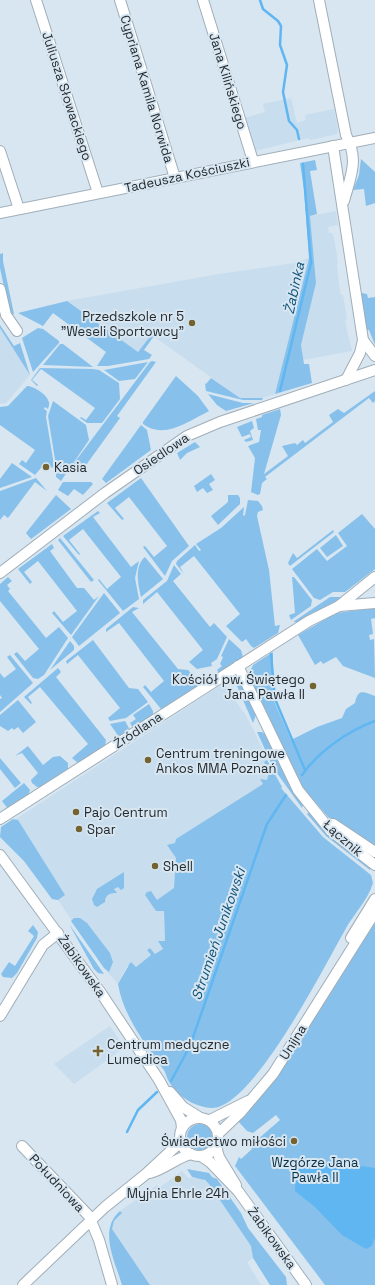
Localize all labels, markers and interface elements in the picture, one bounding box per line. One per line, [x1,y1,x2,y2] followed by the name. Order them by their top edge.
[116,13,178,166] street label: Cypriana Kamila Norwida
[38,29,96,163] street label: Juliusza Słowackiego
[205,31,251,131] street label: Jana Kilińskiego
[123,153,251,197] street label: Tadeusza Kościuszki
[280,259,308,316] water label: Żabinka
[61,308,184,340] place label: Przedszkole nr 5 "Weseli Sportowcy"
[187,318,197,328] marker: Przedszkole nr 5 "Weseli Sportowcy"
[130,429,193,479] street label: Osiedlowa
[54,459,87,476] place label: Kasia
[41,462,51,472] marker: Kasia
[172,671,305,703] place label: Kościół pw. Świętego Jana Pawła II
[308,681,318,691] marker: Kościół pw. Świętego Jana Pawła II
[110,708,166,752] street label: Źródlana
[156,745,285,777] place label: Centrum treningowe Ankos MMA Poznań
[143,755,153,765] marker: Centrum treningowe Ankos MMA Poznań
[84,804,168,821] place label: Pajo Centrum
[71,807,81,817] marker: Pajo Centrum
[319,816,367,860] street label: Łącznik
[87,821,116,838] place label: Spar
[74,824,84,834] marker: Spar
[163,858,193,875] place label: Shell
[150,861,160,871] marker: Shell
[187,864,250,1002] water label: Strumień Junikowski
[54,931,110,1001] street label: Żabikowska
[276,1021,311,1063] street label: Unijna
[107,1036,229,1068] place label: Centrum medyczne Lumedica
[92,1045,104,1057] marker: Centrum medyczne Lumedica
[161,1133,286,1150] place label: Świadectwo miłości
[289,1136,299,1146] marker: Świadectwo miłości
[26,1150,89,1216] street label: Południowa
[271,1154,359,1186] park label: Wzgórze Jana Pawła II
[173,1174,183,1184] marker: Myjnia Ehrle 24h
[127,1185,229,1202] place label: Myjnia Ehrle 24h
[244,1204,301,1273] street label: Żabikowska

